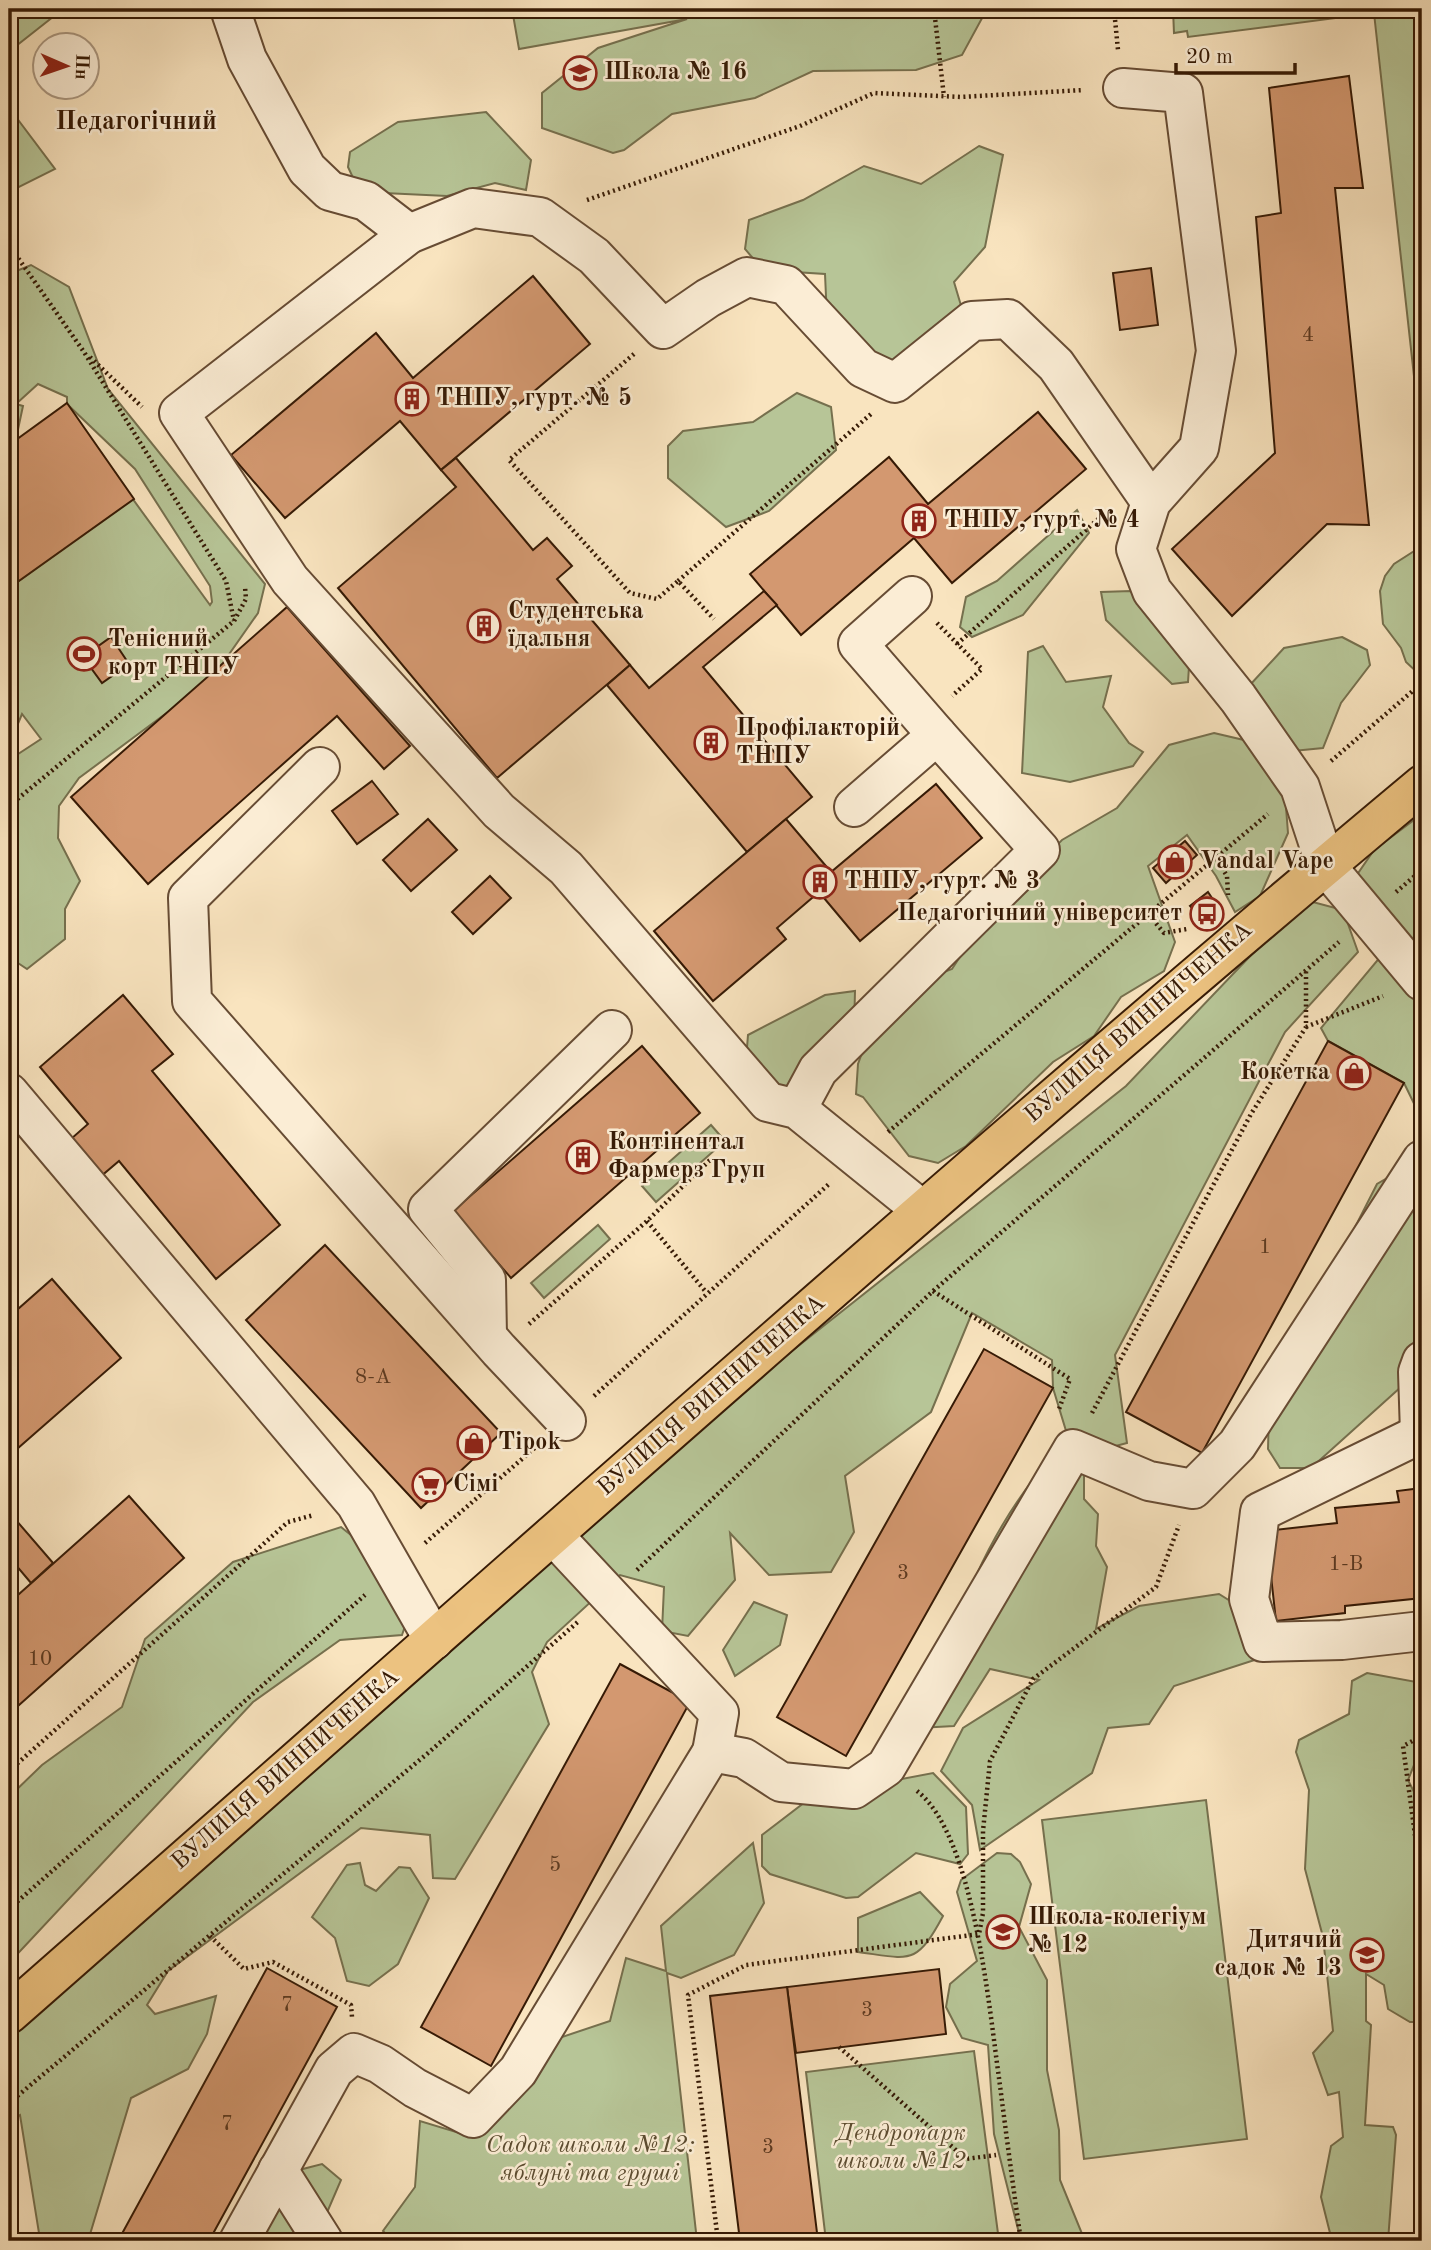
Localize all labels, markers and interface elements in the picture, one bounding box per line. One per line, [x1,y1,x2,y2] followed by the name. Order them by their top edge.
[32,32,102,102] north arrow
[1176,32,1294,76] scale bar
[1186,47,1233,68] text: 20 m
[71,53,90,80] text: Пн
[561,54,599,92] school or university icon: Школа № 16
[604,61,747,85] place label: Школа № 16
[55,109,217,135] district label: Педагогічний
[1302,325,1314,346] house number: 4
[393,380,431,418] building icon: ТНПУ, гурт. № 5
[436,386,632,411] place label: ТНПУ, гурт. № 5
[900,502,938,540] building icon: ТНПУ, гурт. № 4
[944,509,1140,533] place label: ТНПУ, гурт. № 4
[508,600,644,652] place label: Студентська їдальня
[465,607,503,645] building icon: Студентська їдальня
[108,628,240,680] place label: Тенісний корт ТНПУ
[65,635,103,673] sports icon: Тенісний корт ТНПУ
[736,717,900,769] place label: Профілакторій ТНПУ
[692,724,730,762] building icon: Профілакторій ТНПУ
[1156,843,1194,881] shop icon: Vandal Vape
[1200,850,1334,874] place label: Vandal Vape
[801,863,839,901] building icon: ТНПУ, гурт. № 3
[844,870,1040,894] place label: ТНПУ, гурт. № 3
[1188,895,1226,933] bus stop icon: Педагогічний університет
[897,902,1182,926] place label: Педагогічний університет
[1021,918,1257,1128] street label: ВУЛИЦЯ ВИННИЧЕНКА
[1335,1054,1373,1092] shop icon: Кокетка
[1240,1061,1330,1085] place label: Кокетка
[608,1131,765,1183] place label: Контінентал Фармерз Груп
[564,1138,602,1176] building icon: Контінентал Фармерз Груп
[1259,1237,1271,1258] house number: 1
[594,1291,830,1501] street label: ВУЛИЦЯ ВИННИЧЕНКА
[355,1367,391,1388] house number: 8-А
[455,1424,493,1462] shop icon: Tipok
[498,1431,561,1455] place label: Tipok
[410,1466,448,1504] supermarket icon: Сімі
[453,1473,498,1497] place label: Сімі
[1329,1554,1363,1575] house number: 1-В
[897,1563,909,1584] house number: 3
[28,1649,52,1670] house number: 10
[168,1665,404,1875] street label: ВУЛИЦЯ ВИННИЧЕНКА
[549,1855,561,1876] house number: 5
[1028,1906,1206,1958] place label: Школа-колегіум № 12
[984,1913,1022,1951] school or university icon: Школа-колегіум № 12
[1215,1929,1342,1981] place label: Дитячий садок № 13
[1348,1936,1386,1974] school or university icon: Дитячий садок № 13
[281,1995,293,2016] house number: 7
[861,2000,873,2021] house number: 3
[221,2114,233,2135] house number: 7
[833,2122,966,2174] park label: Дендропарк школи №12
[486,2134,695,2186] park label: Садок школи №12: яблуні та груші
[762,2137,774,2158] house number: 3

